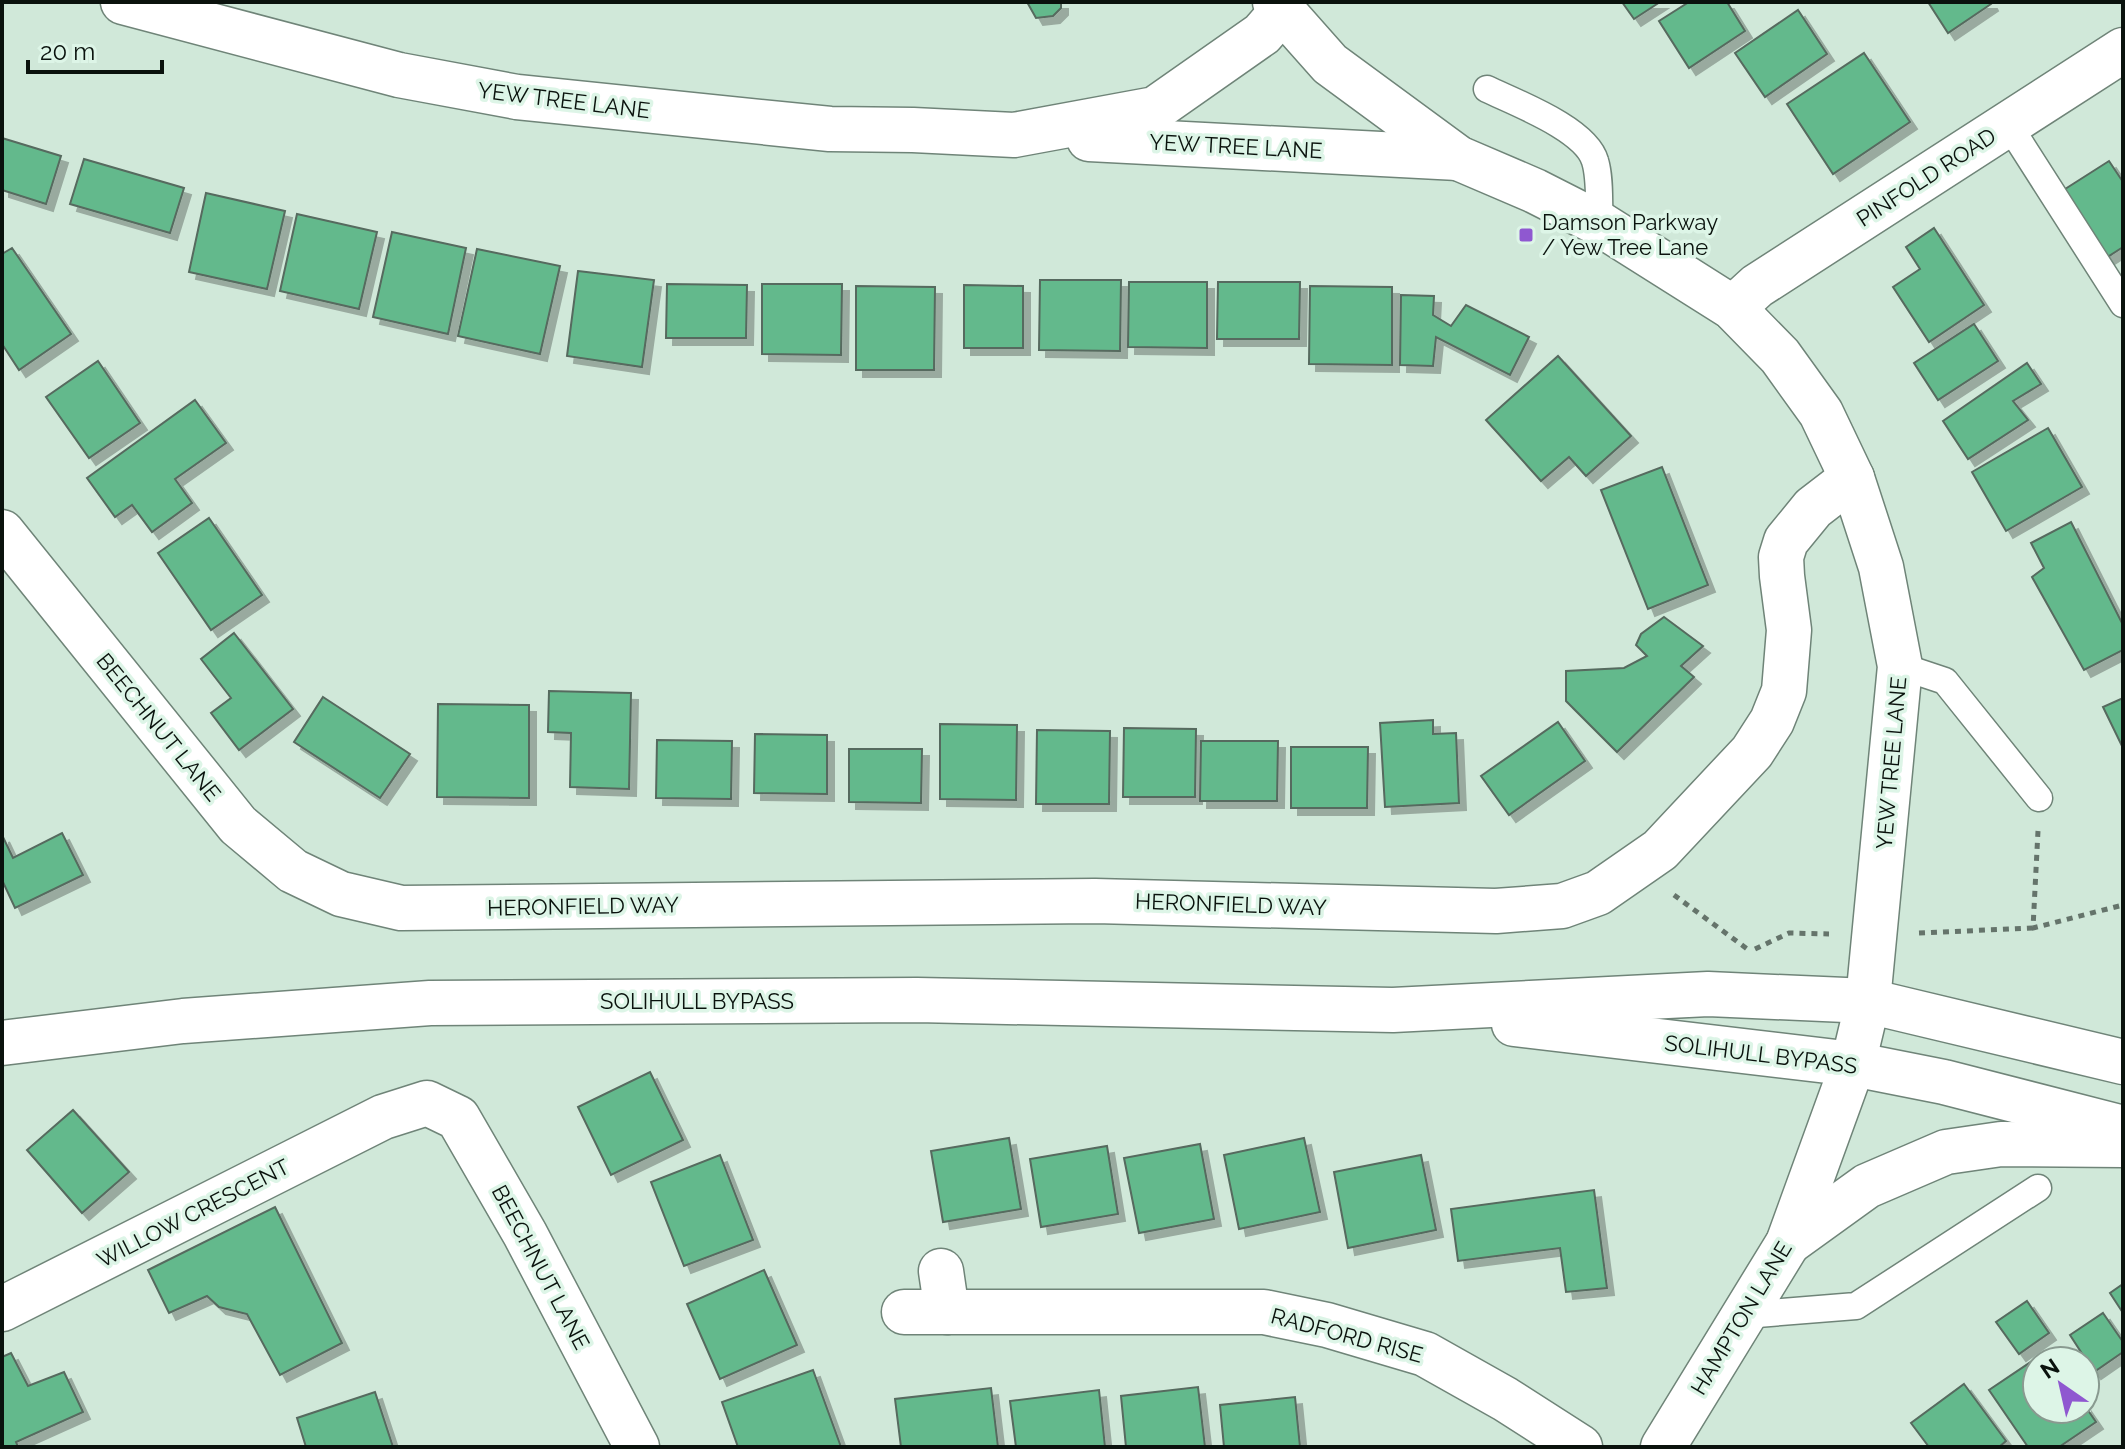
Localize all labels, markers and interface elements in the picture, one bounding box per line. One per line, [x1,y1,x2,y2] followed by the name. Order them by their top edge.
[28,24,162,74] scale bar
[40,37,95,66] text: 20 m
[476,77,652,123] street label: YEW TREE LANE
[1852,122,2000,232] street label: PINFOLD ROAD
[1149,128,1323,164] street label: YEW TREE LANE
[1542,209,1718,260] place label: Damson Parkway / Yew Tree Lane
[1517,226,1535,244] marker: Damson Parkway / Yew Tree Lane
[91,648,227,806] street label: BEECHNUT LANE
[1871,676,1911,850] street label: YEW TREE LANE
[1135,888,1327,920] street label: HERONFIELD WAY
[487,891,679,921] street label: HERONFIELD WAY
[600,988,794,1014] street label: SOLIHULL BYPASS
[1663,1029,1859,1079] street label: SOLIHULL BYPASS
[93,1153,294,1273] street label: WILLOW CRESCENT
[487,1180,595,1354] street label: BEECHNUT LANE
[1685,1237,1797,1399] street label: HAMPTON LANE
[1268,1302,1426,1368] street label: RADFORD RISE
[2021,1345,2101,1425] north arrow
[2036,1353,2064,1384] text: N

